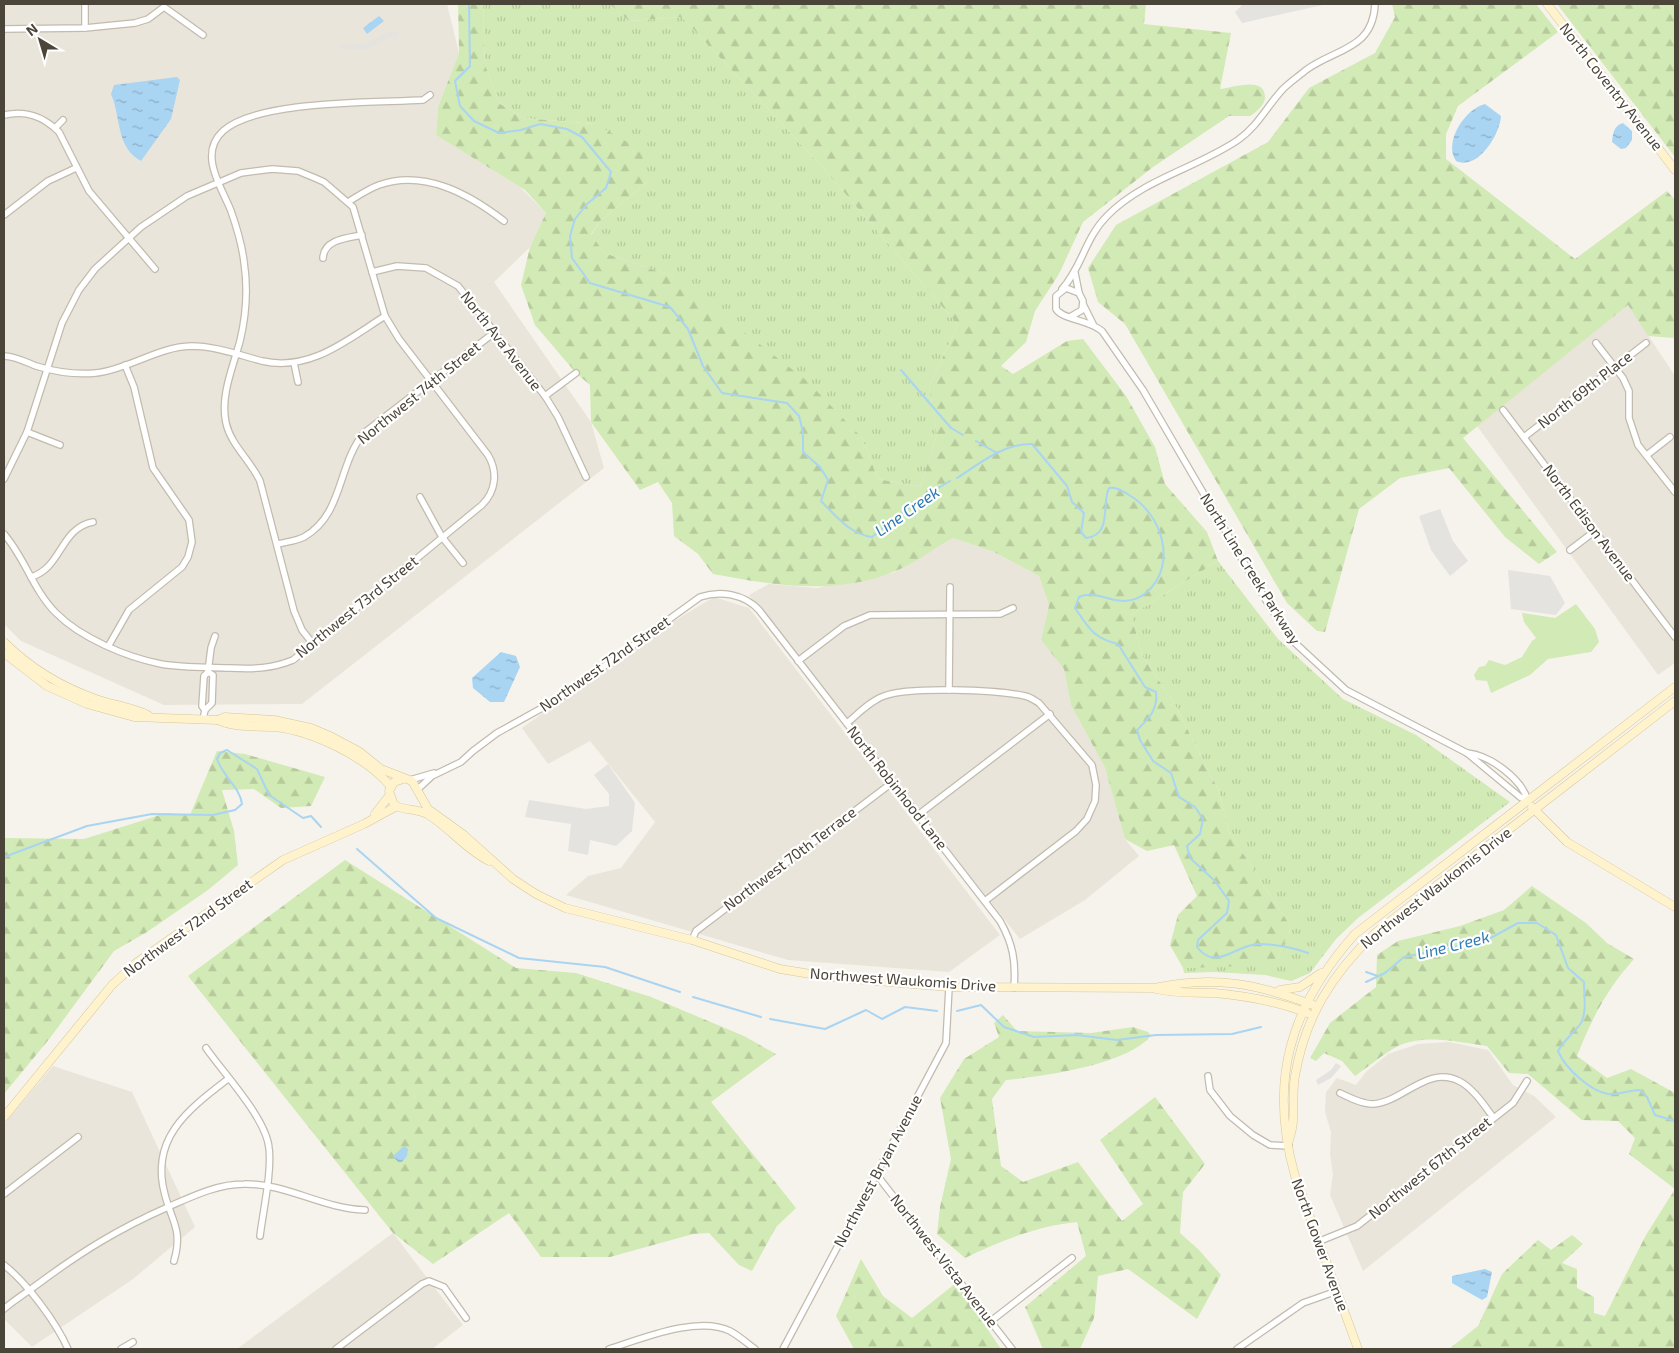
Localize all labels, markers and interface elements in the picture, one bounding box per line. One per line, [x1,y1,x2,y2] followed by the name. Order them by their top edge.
[15,15,65,65] north arrow
[1556,19,1667,154] street label: North Coventry Avenue
[22,20,41,39] text: N
[457,287,546,394] street label: North Ava Avenue
[353,337,484,447] street label: Northwest 74th Street
[1534,347,1635,432] street label: North 69th Place
[1540,460,1640,584] street label: North Edison Avenue
[871,482,943,540] water label: Line Creek
[1197,490,1305,647] street label: North Line Creek Parkway
[292,551,421,661] street label: Northwest 73rd Street
[536,611,673,715] street label: Northwest 72nd Street
[844,722,952,853] street label: North Robinhood Lane
[720,802,859,914] street label: Northwest 70th Terrace
[1356,823,1514,952] street label: Northwest Waukomis Drive
[119,874,256,980] street label: Northwest 72nd Street
[1415,926,1491,963] water label: Line Creek
[809,964,997,994] street label: Northwest Waukomis Drive
[829,1091,925,1250] street label: Northwest Bryan Avenue
[1365,1112,1494,1222] street label: Northwest 67th Street
[1289,1176,1353,1314] street label: North Gower Avenue
[887,1190,1002,1331] street label: Northwest Vista Avenue

